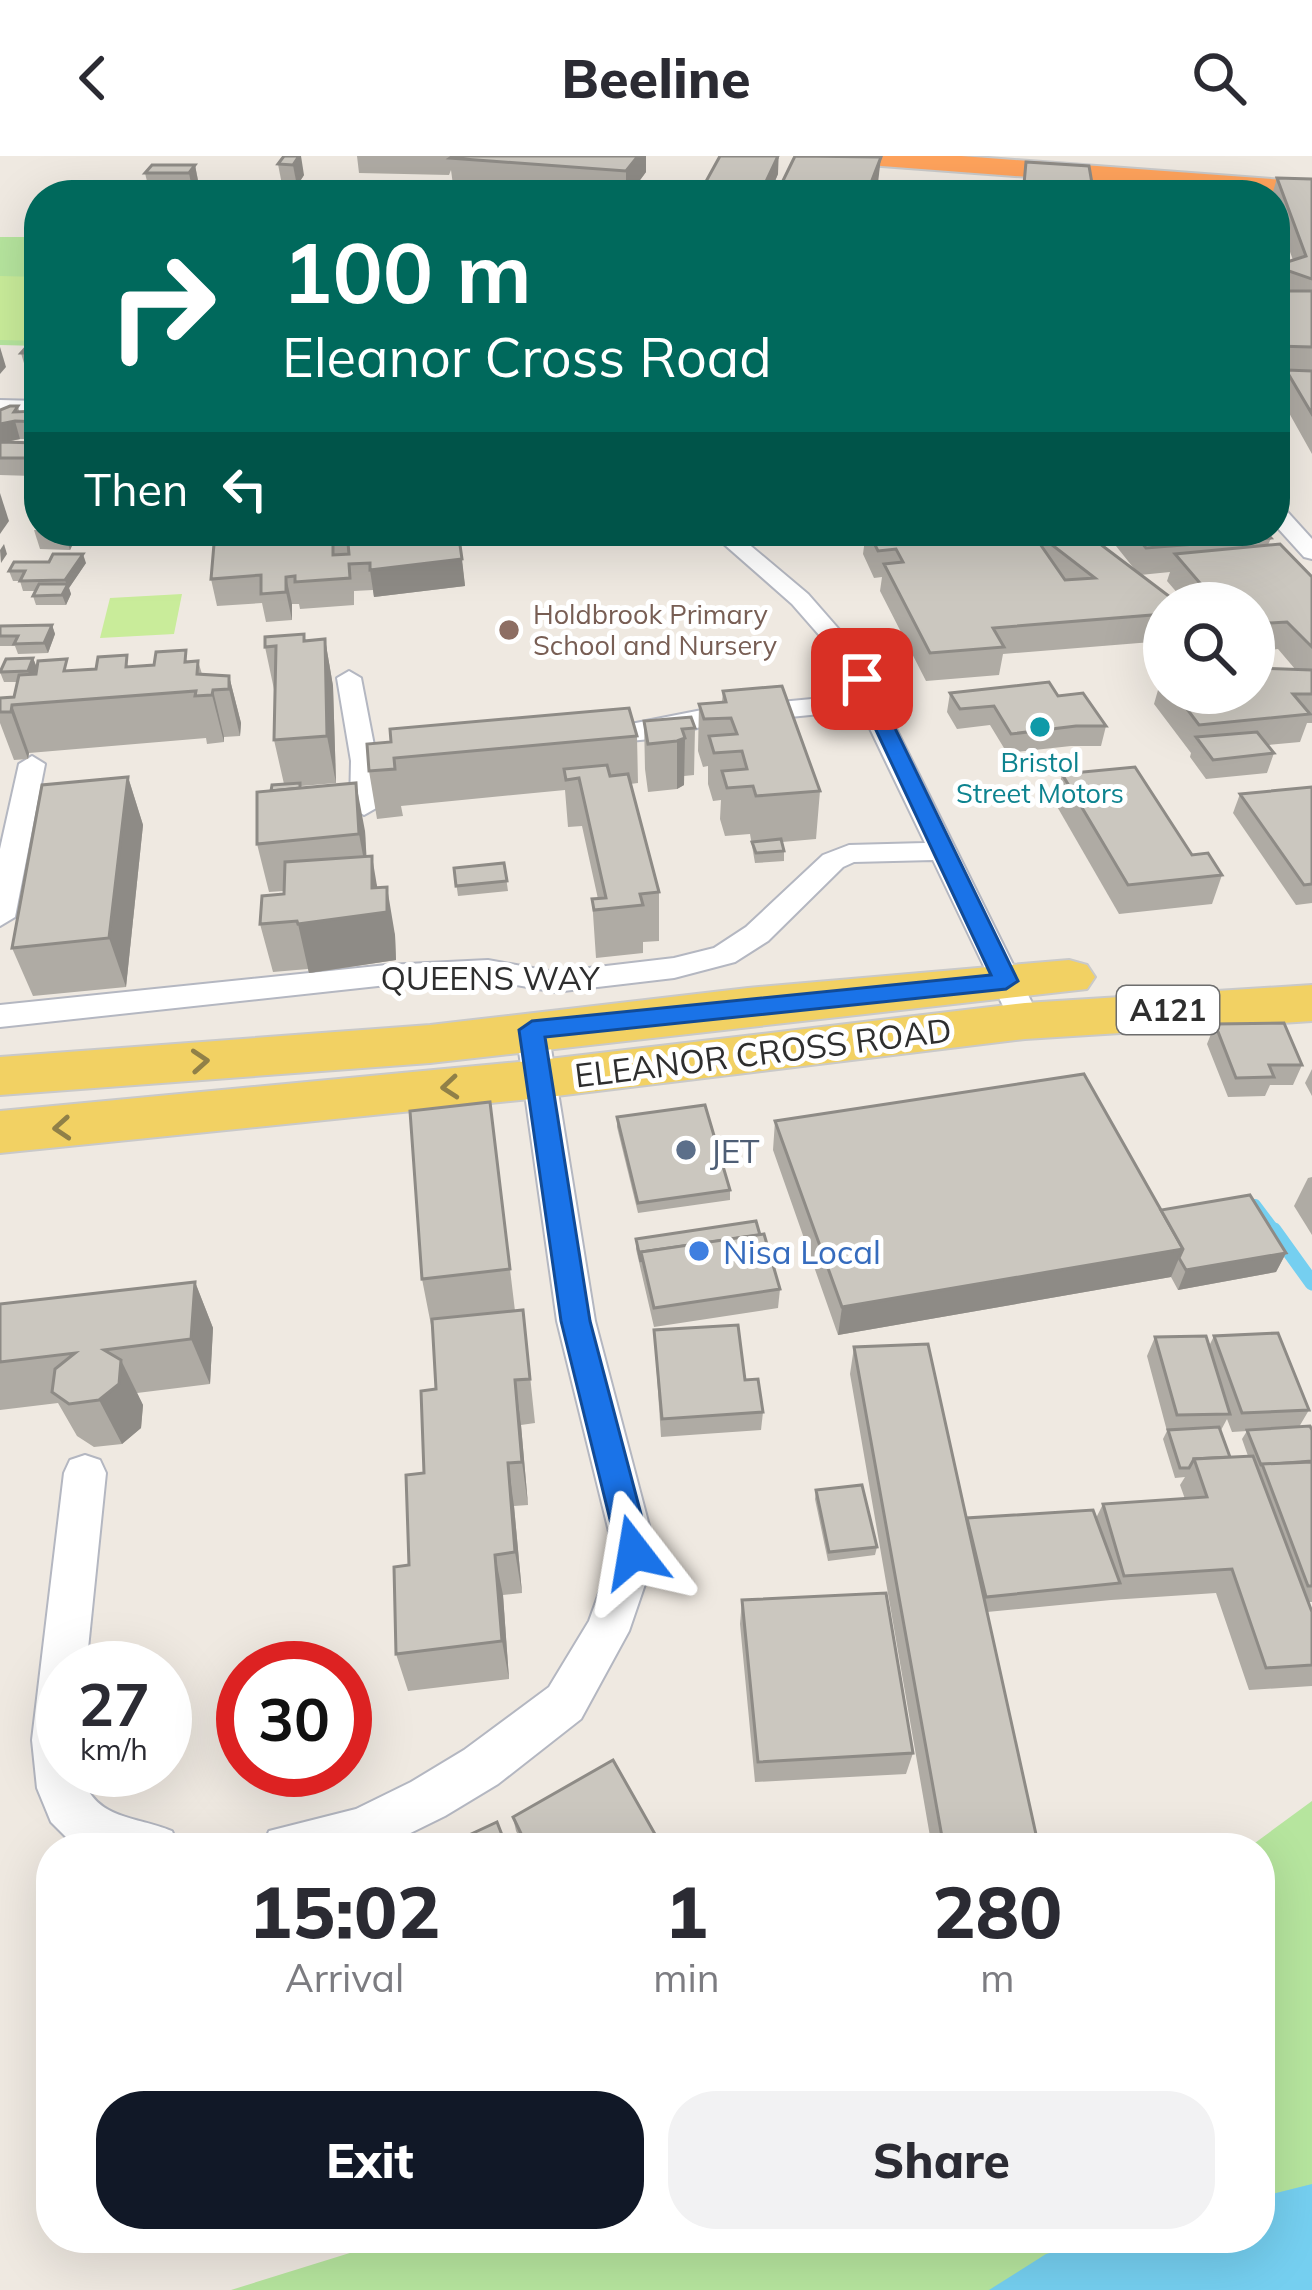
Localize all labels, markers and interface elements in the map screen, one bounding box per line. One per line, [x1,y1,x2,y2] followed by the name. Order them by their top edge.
[561,44,751,112] text: Beeline
[60,45,126,111] icon: back
[1186,45,1252,111] icon: search
[282,219,532,324] text: 100 m
[84,228,240,384] icon: right
[282,323,772,391] text: Eleanor Cross Road
[212,456,278,522] icon: left
[84,461,188,517] text: Then
[1143,582,1275,714] map controls
[1143,582,1275,714] button: search
[533,597,778,662] place label: Holdbrook Primary School and Nursery
[496,617,522,643] marker: Holdbrook Primary School and Nursery
[811,628,913,730] pin
[829,646,895,712] icon: arrive
[1027,714,1053,740] marker: Bristol Street Motors
[956,745,1124,810] place label: Bristol Street Motors
[380,957,601,998] street label: QUEENS WAY
[1117,986,1219,1034] road number: A121
[572,1009,954,1095] street label: ELEANOR CROSS ROAD
[191,1048,210,1074] one-way arrow
[440,1074,459,1099] one-way arrow
[52,1114,71,1140] one-way arrow
[710,1130,760,1171] place label: JET
[673,1137,699,1163] marker: JET
[723,1231,881,1272] place label: Nisa Local
[686,1238,712,1264] marker: Nisa Local
[571,1489,697,1615] position arrow
[216,1641,372,1797] speed limit sign: 30
[78,1666,150,1741] text: 27
[80,1730,148,1768] text: km/h
[249,1866,440,1956] text: 15:02
[665,1866,708,1956] text: 1
[933,1866,1062,1956] text: 280
[285,1953,404,2002] text: Arrival
[653,1953,720,2002] text: min
[980,1953,1014,2002] text: m
[96,2091,644,2229] button: Exit
[668,2091,1215,2229] button: Share

